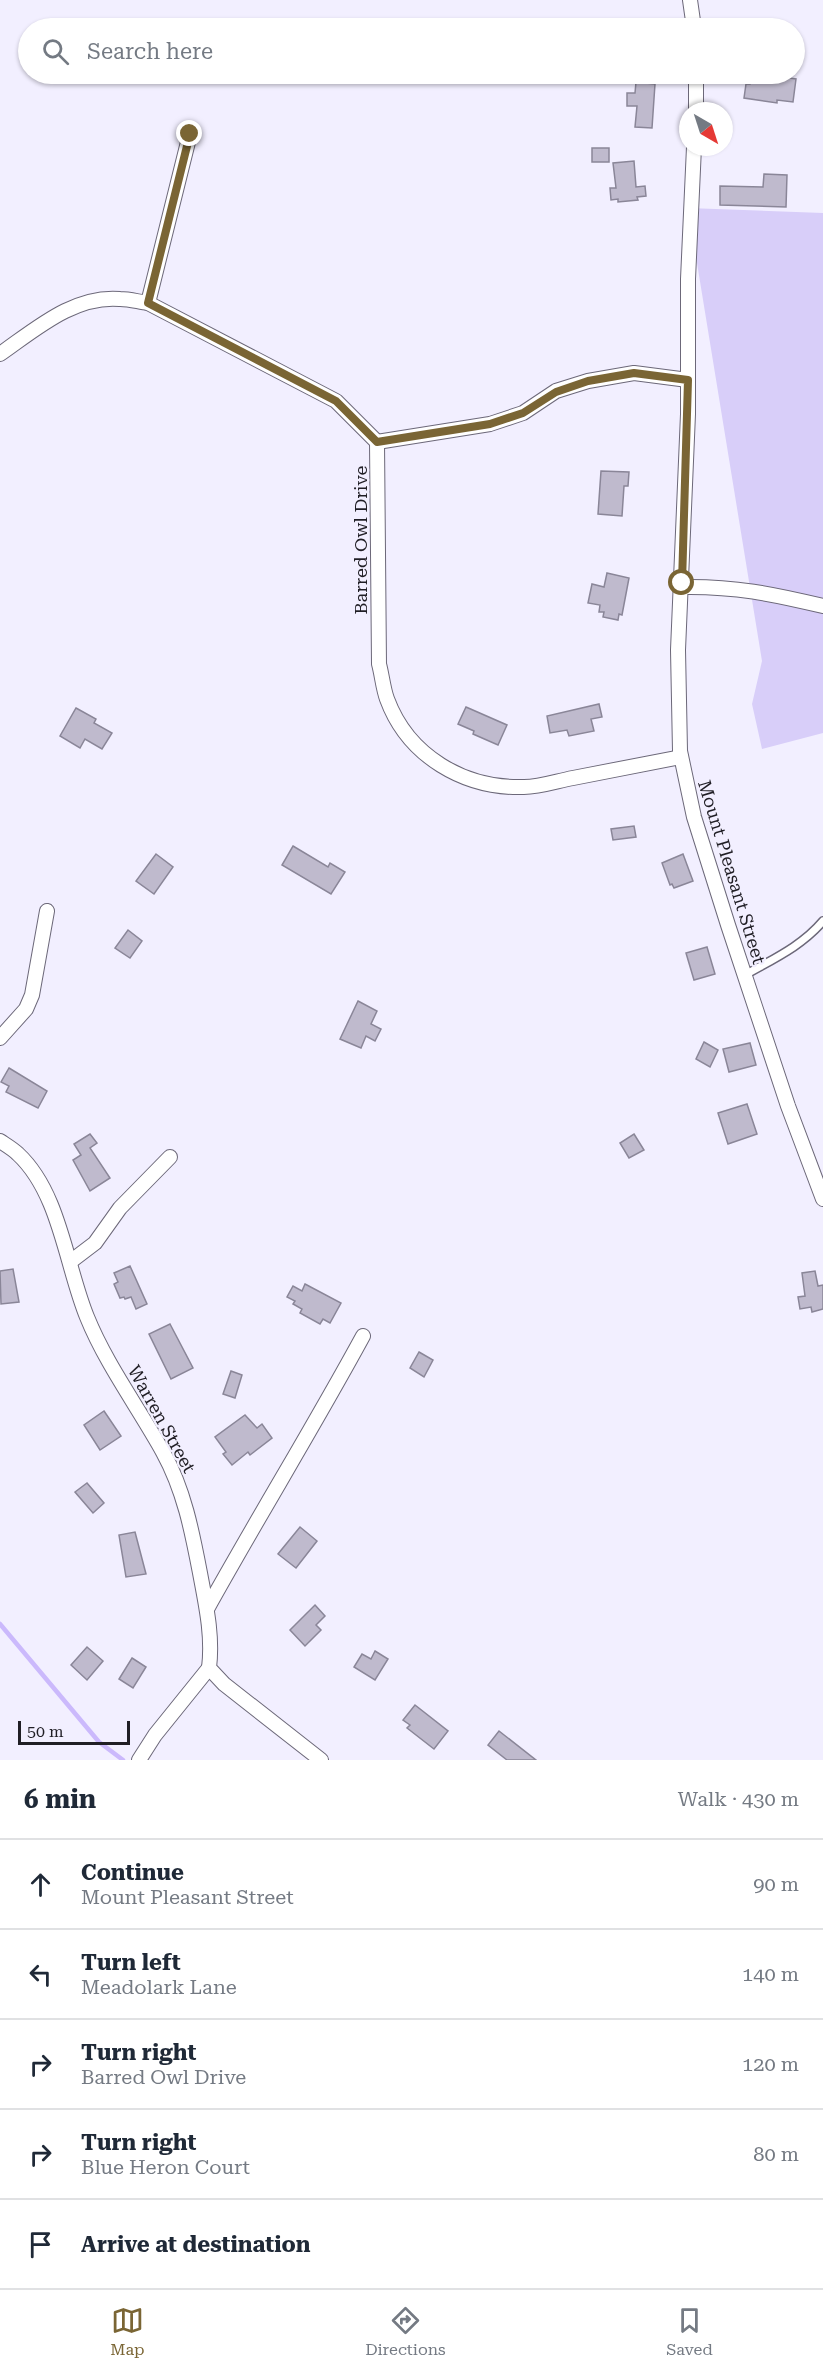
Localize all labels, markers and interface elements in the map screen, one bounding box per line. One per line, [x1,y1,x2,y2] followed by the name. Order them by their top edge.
[18,18,805,84] search box
[39,35,72,68] icon: search
[87,39,213,64] text: Search here
[679,102,733,156] north arrow
[176,120,202,146] route end
[350,466,371,614] street label: Barred Owl Drive
[668,569,694,595] route start
[694,777,770,967] street label: Mount Pleasant Street
[124,1362,200,1477] street label: Warren Street
[18,1718,130,1746] scale bar
[27,1722,64,1741] text: 50 m
[24,1784,96,1814] text: 6 min
[678,1787,799,1811] text: Walk · 430 m
[81,1860,184,1885] text: Continue
[24,1868,57,1901] icon: ahead
[753,1872,799,1896] text: 90 m
[81,1885,294,1909] text: Mount Pleasant Street
[81,1950,181,1975] text: Turn left
[24,1958,57,1991] icon: left
[742,1962,799,1986] text: 140 m
[81,1975,237,1999] text: Meadolark Lane
[81,2040,196,2065] text: Turn right
[24,2048,57,2081] icon: right
[742,2052,799,2076] text: 120 m
[81,2065,246,2089] text: Barred Owl Drive
[81,2130,196,2155] text: Turn right
[24,2138,57,2171] icon: right
[753,2142,799,2166] text: 80 m
[81,2155,250,2179] text: Blue Heron Court
[24,2228,57,2261] icon: arrive
[81,2232,310,2257] text: Arrive at destination
[110,2304,145,2359] tab: Map
[365,2304,446,2359] tab: Directions
[666,2304,713,2359] tab: Saved

